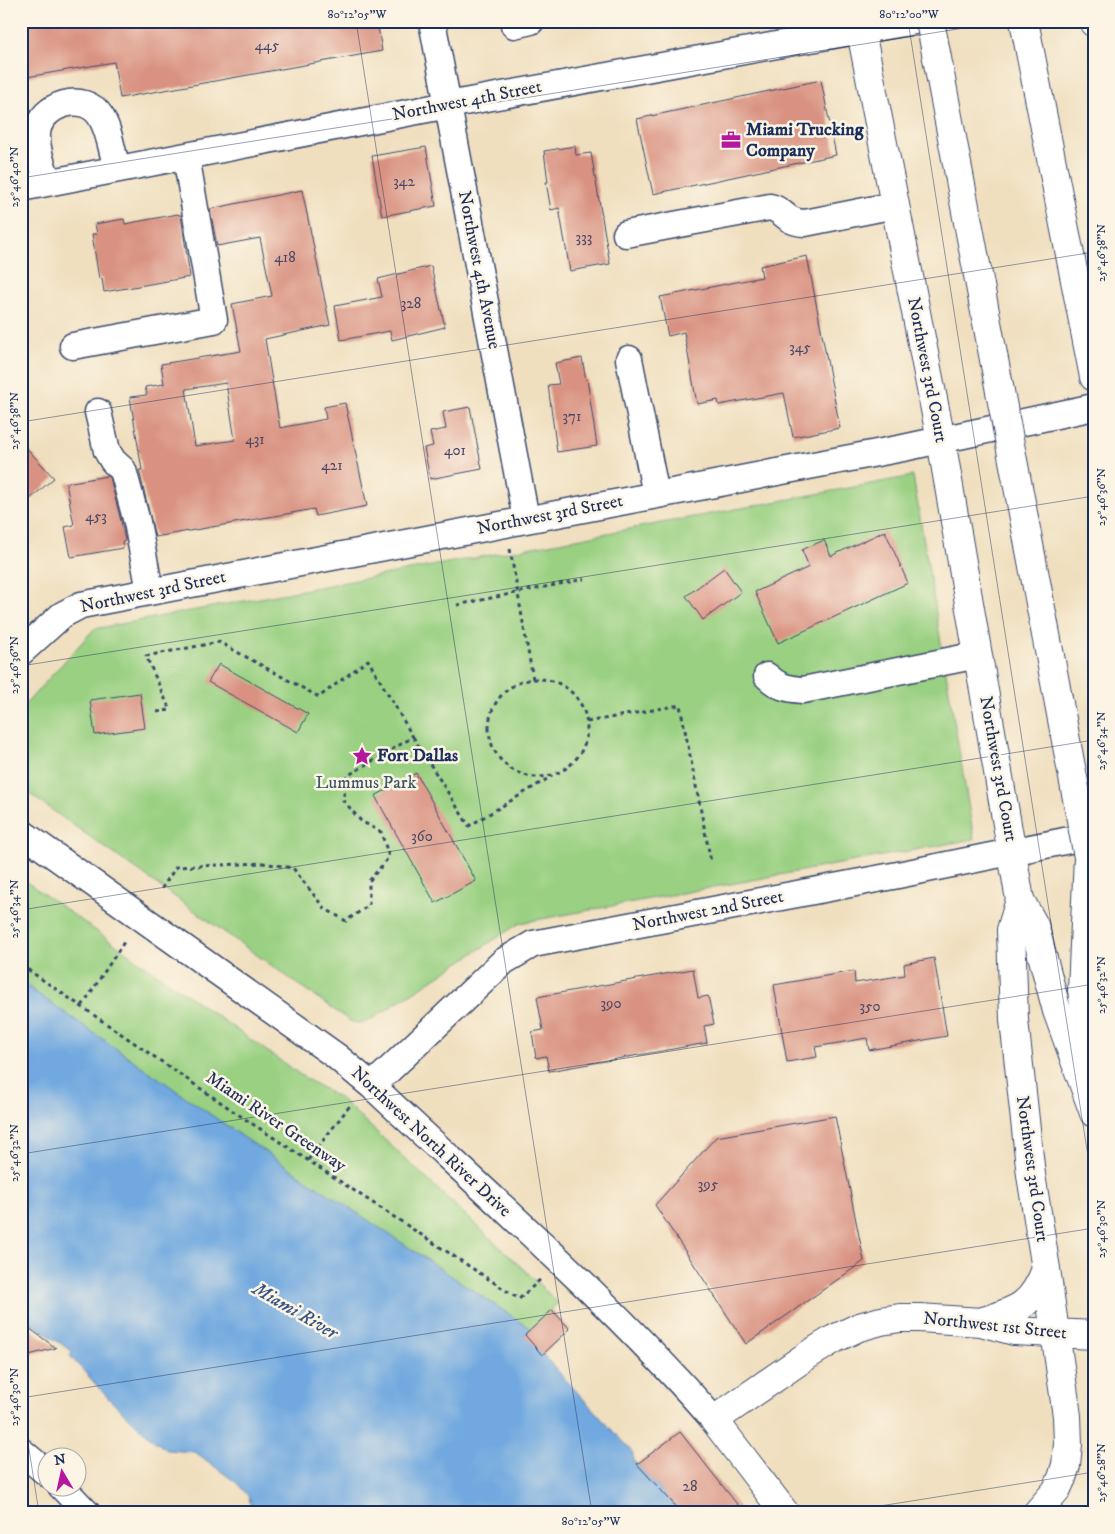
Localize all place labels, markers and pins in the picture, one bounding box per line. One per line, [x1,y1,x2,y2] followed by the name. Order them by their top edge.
[746,119,865,162] place label: Miami Trucking Company
[720,129,742,151] office icon: Miami Trucking Company
[351,745,373,767] place icon: Fort Dallas
[377,745,458,767] place label: Fort Dallas

